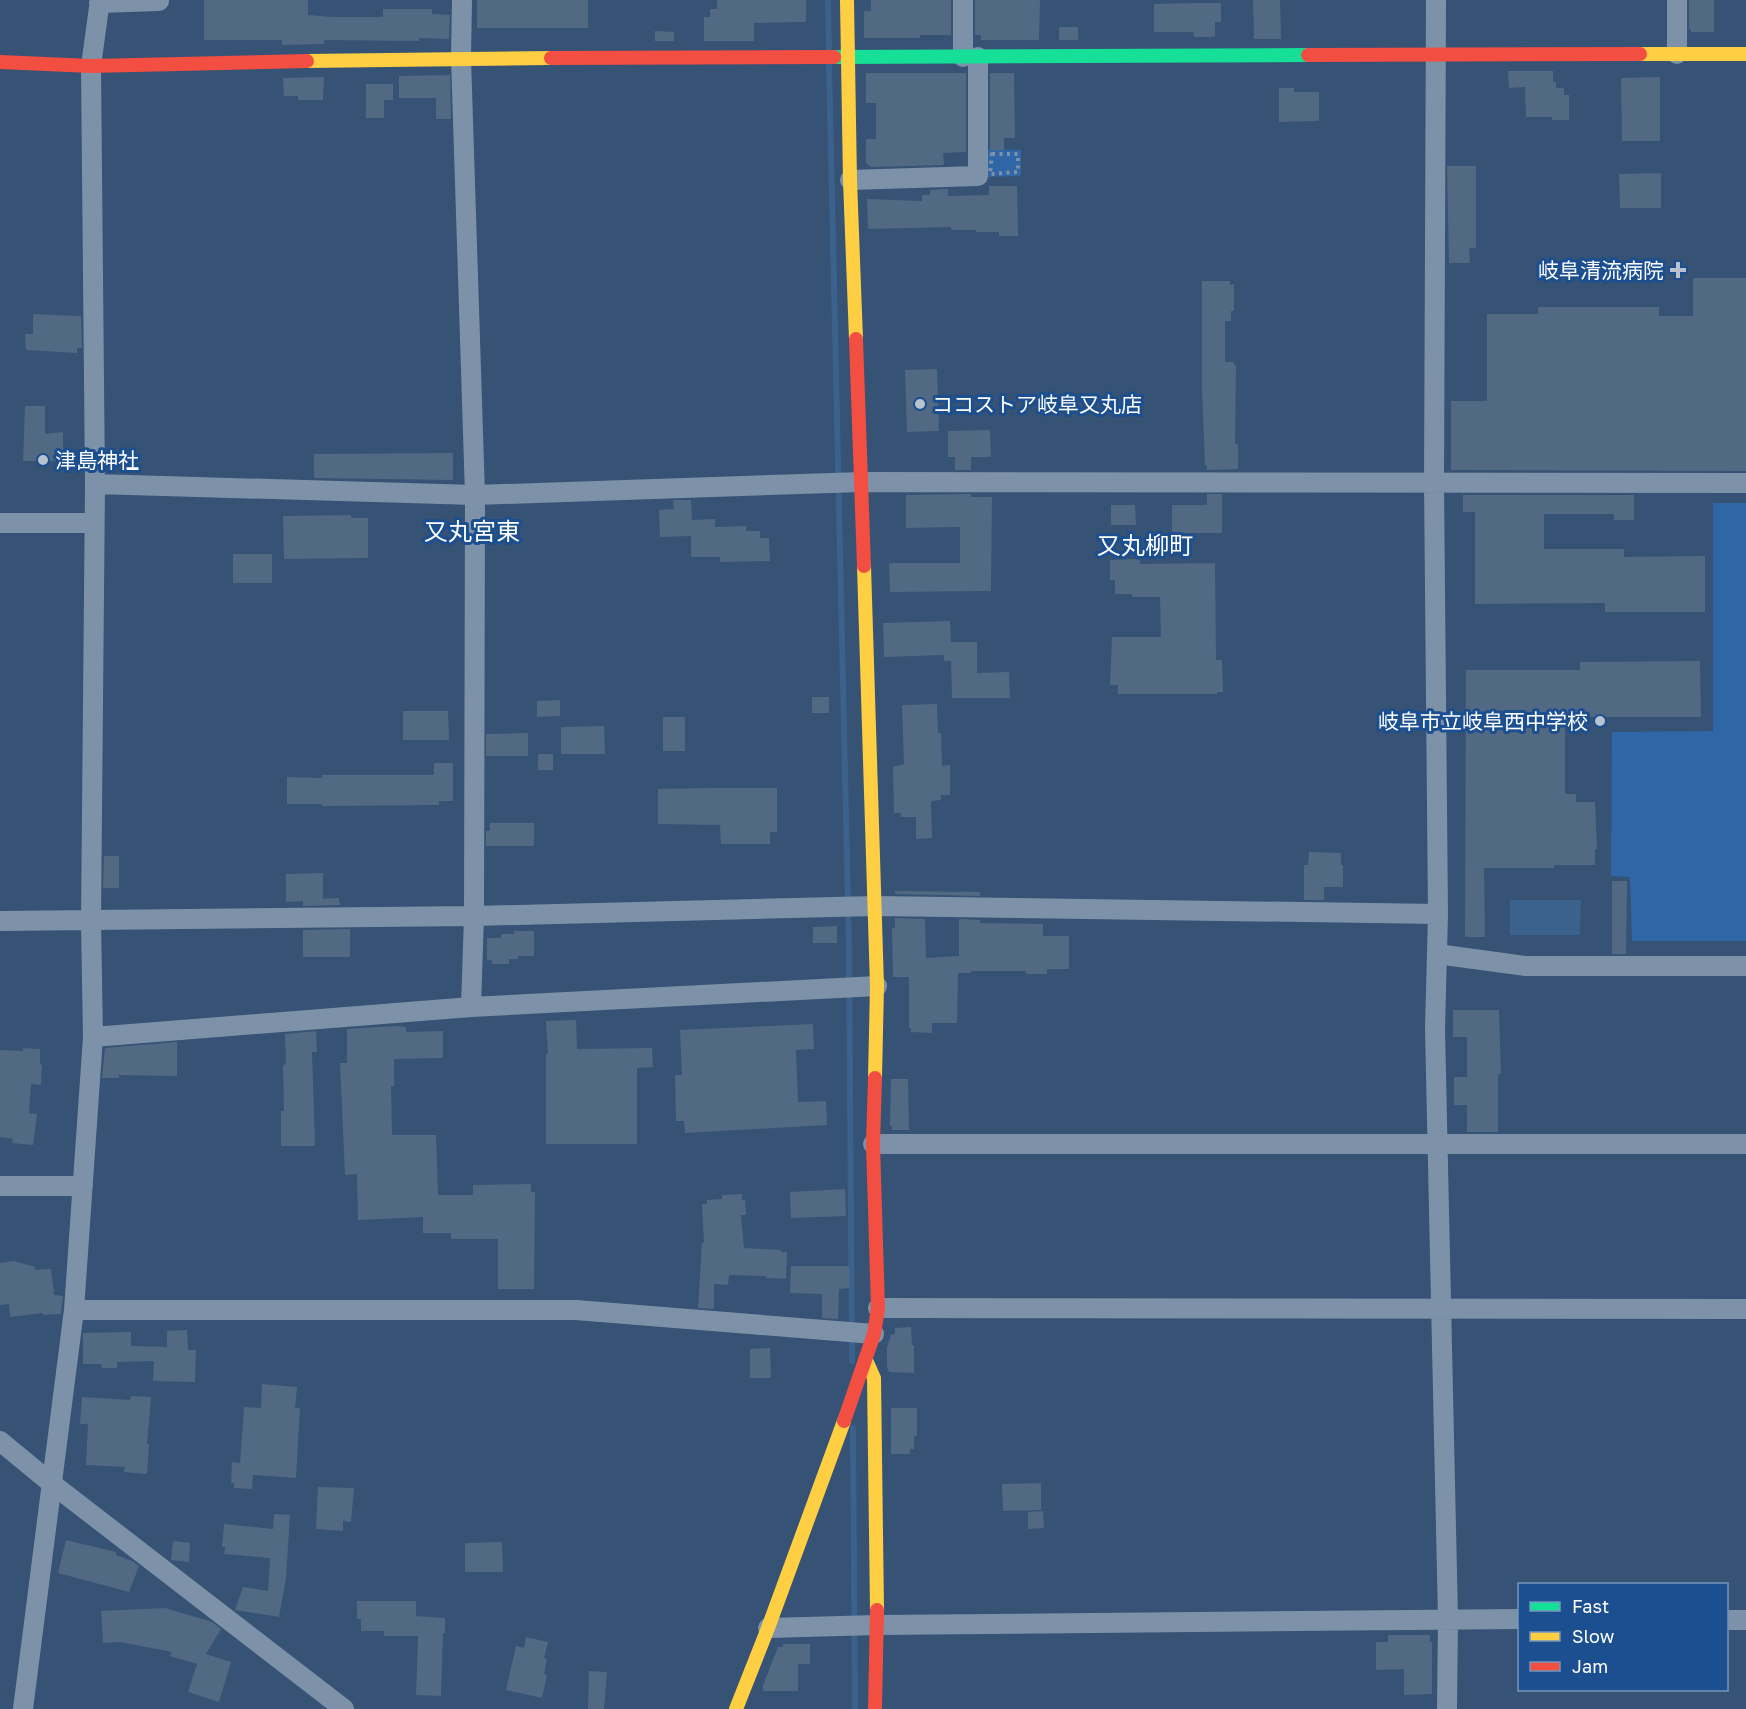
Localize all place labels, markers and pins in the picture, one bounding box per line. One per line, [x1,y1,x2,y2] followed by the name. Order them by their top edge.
[1538,257,1664,283] place label: 岐阜清流病院
[1669,261,1687,279] marker: 岐阜清流病院
[932,391,1142,417] place label: ココストア岐阜又丸店
[913,397,927,411] marker: ココストア岐阜又丸店
[55,447,139,473] place label: 津島神社
[36,453,50,467] marker: 津島神社
[1378,708,1588,734] place label: 岐阜市立岐阜西中学校
[1593,714,1607,728] marker: 岐阜市立岐阜西中学校

